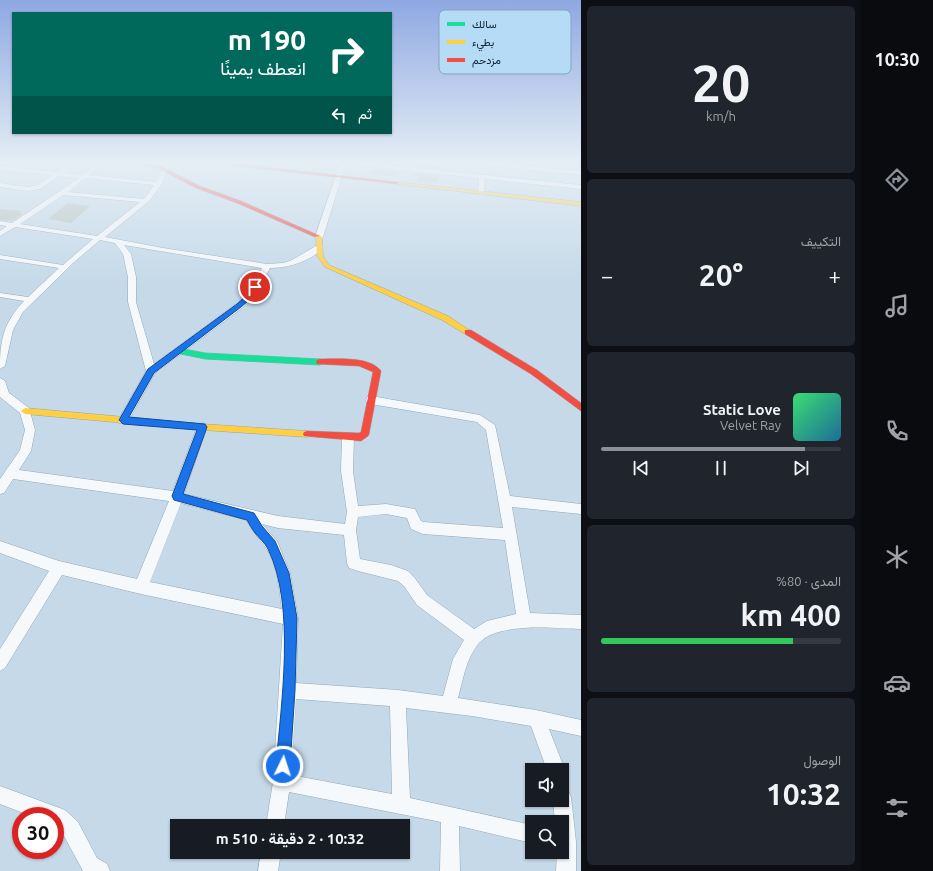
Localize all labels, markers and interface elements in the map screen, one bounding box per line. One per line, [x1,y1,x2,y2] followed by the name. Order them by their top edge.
[439,10,571,74] legend
[472,18,497,30] text: سالك
[228,24,306,55] text: 190 m
[320,28,372,80] icon: right
[472,36,494,52] text: بطيء
[874,49,920,69] text: 10:30
[472,54,501,68] text: مزدحم
[692,54,750,112] text: 20
[220,58,306,78] text: انعطف يمينًا
[328,104,350,126] icon: left
[358,105,372,122] text: ثم
[706,109,736,123] text: km/h
[883,166,911,194] icon: directions
[801,234,841,248] text: التكييف
[699,258,743,292] text: 20°
[601,263,613,288] text: −
[829,263,841,288] text: +
[238,270,272,304] pin
[244,276,266,298] icon: arrive
[883,292,911,320] icon: music
[703,401,781,418] text: Static Love
[883,417,911,445] icon: phone
[720,418,781,432] text: Velvet Ray
[630,457,652,479] icon: previous
[710,457,732,479] icon: pause
[790,457,812,479] icon: next
[883,543,911,571] icon: climate
[776,574,841,588] text: المدى · 80%
[740,598,841,632] text: 400 km
[883,669,911,697] icon: car
[262,745,304,787] position arrow
[803,753,841,767] text: الوصول
[525,763,569,859] map controls
[525,763,569,807] button: sound
[766,777,841,811] text: 10:32
[883,794,911,822] icon: filters
[12,807,64,859] speed limit sign: 30
[525,815,569,859] button: search
[216,830,364,847] text: 10:32 · 2 دقيقة · 510 m

